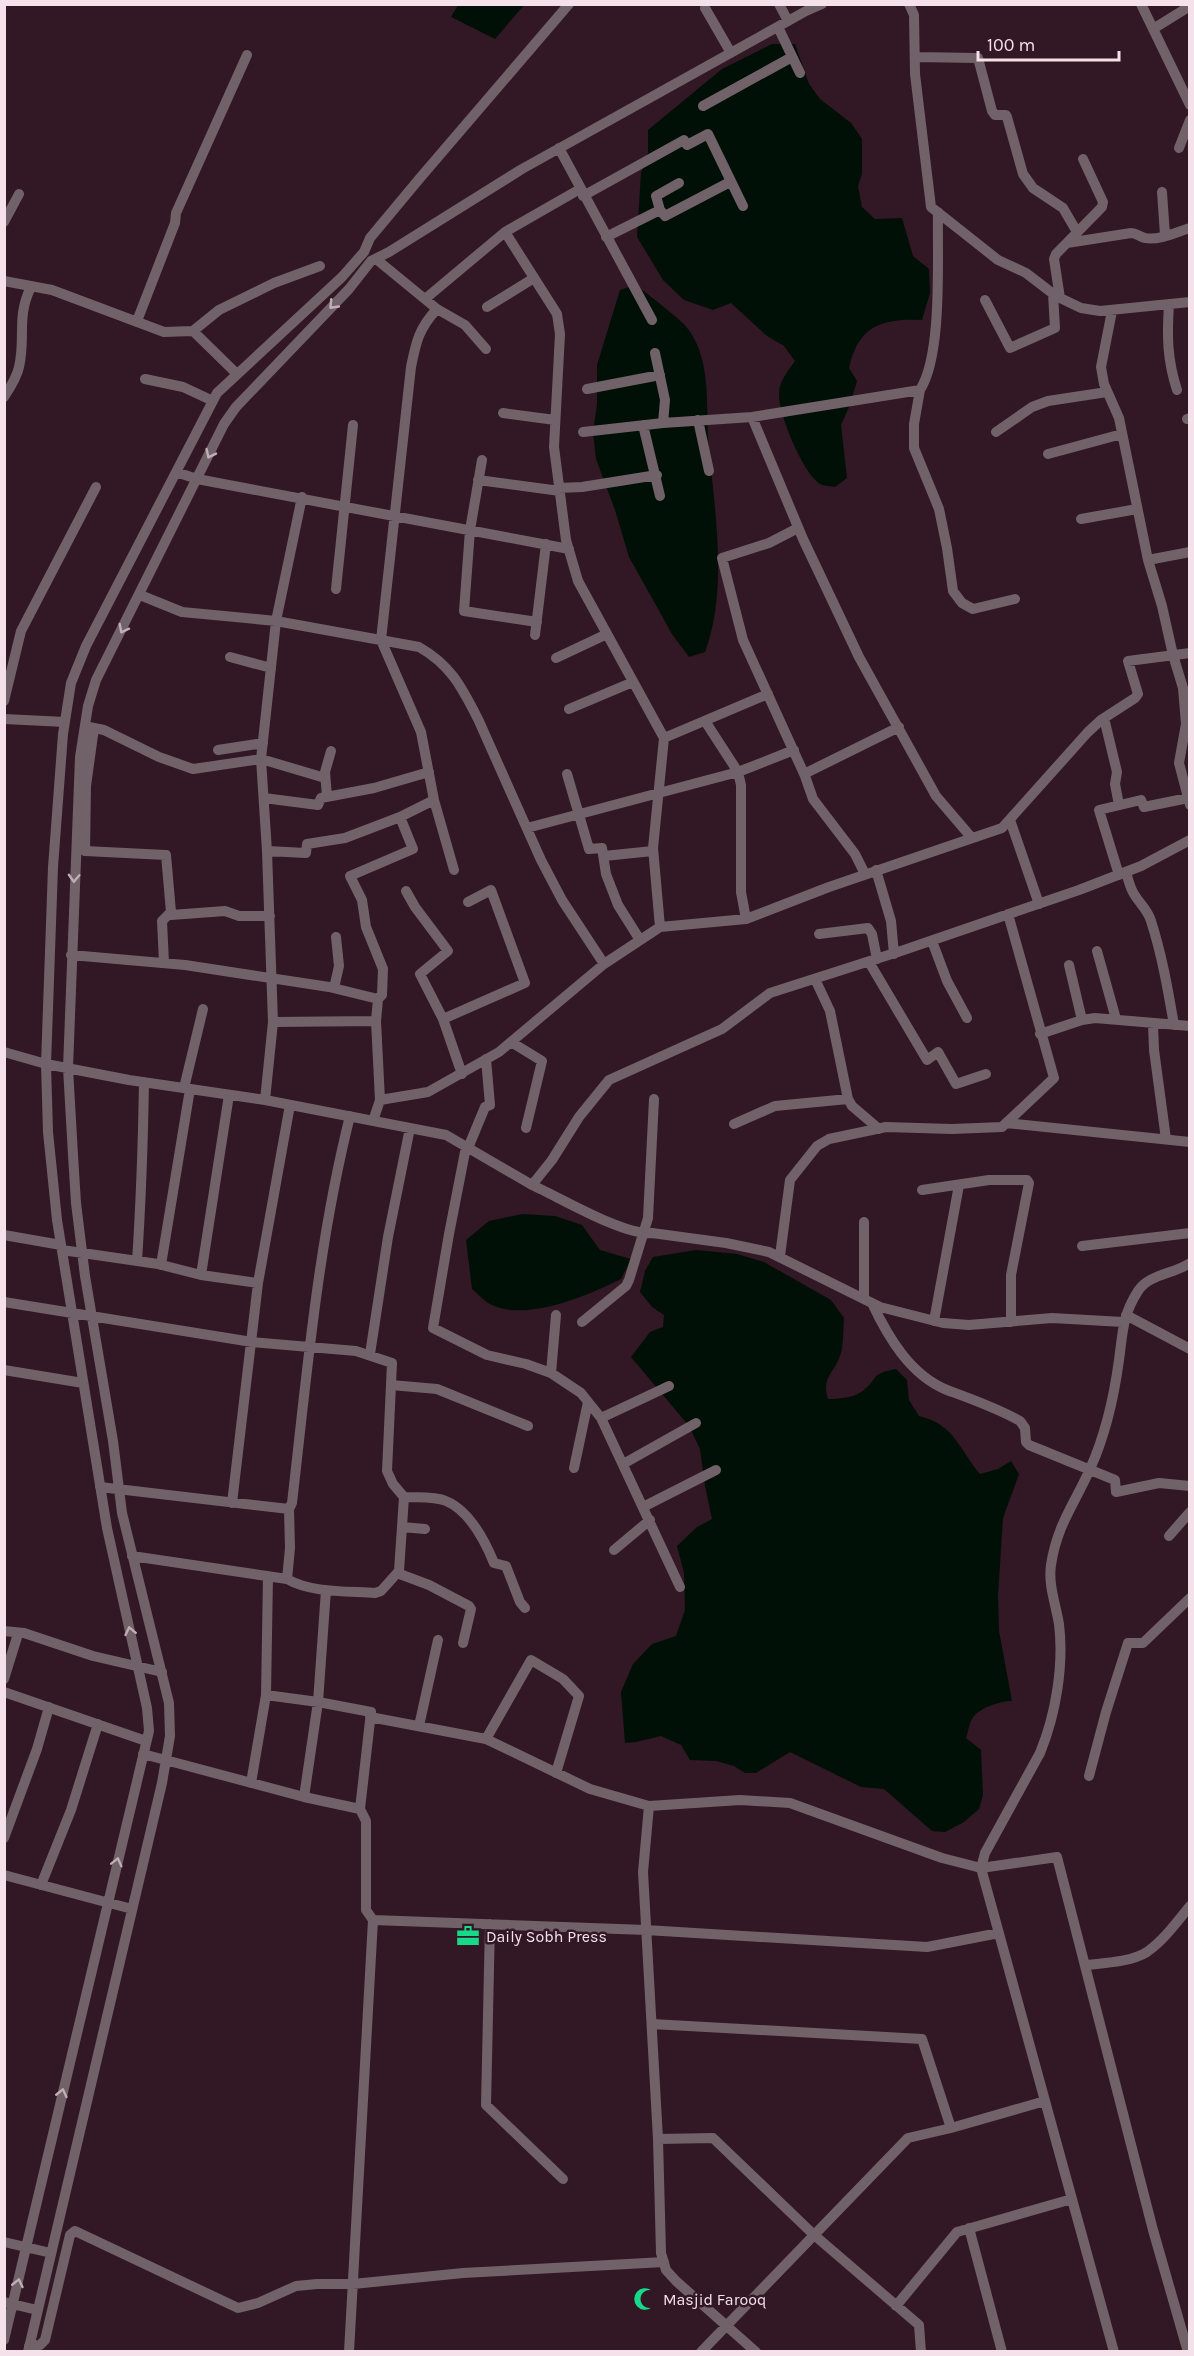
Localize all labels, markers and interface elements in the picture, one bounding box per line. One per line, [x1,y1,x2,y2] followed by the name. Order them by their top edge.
[978,24,1119,62] scale bar
[987,34,1035,56] text: 100 m
[330,298,341,309] one-way arrow
[205,448,217,459] one-way arrow
[118,622,130,633] one-way arrow
[68,874,81,883] one-way arrow
[124,1626,137,1636] one-way arrow
[110,1858,123,1868] one-way arrow
[455,1923,481,1949] office icon: Daily Sobh Press
[486,1927,607,1946] place label: Daily Sobh Press
[54,2088,67,2098] one-way arrow
[10,2278,23,2288] one-way arrow
[632,2286,658,2312] mosque icon: Masjid Farooq
[663,2290,766,2309] place label: Masjid Farooq

